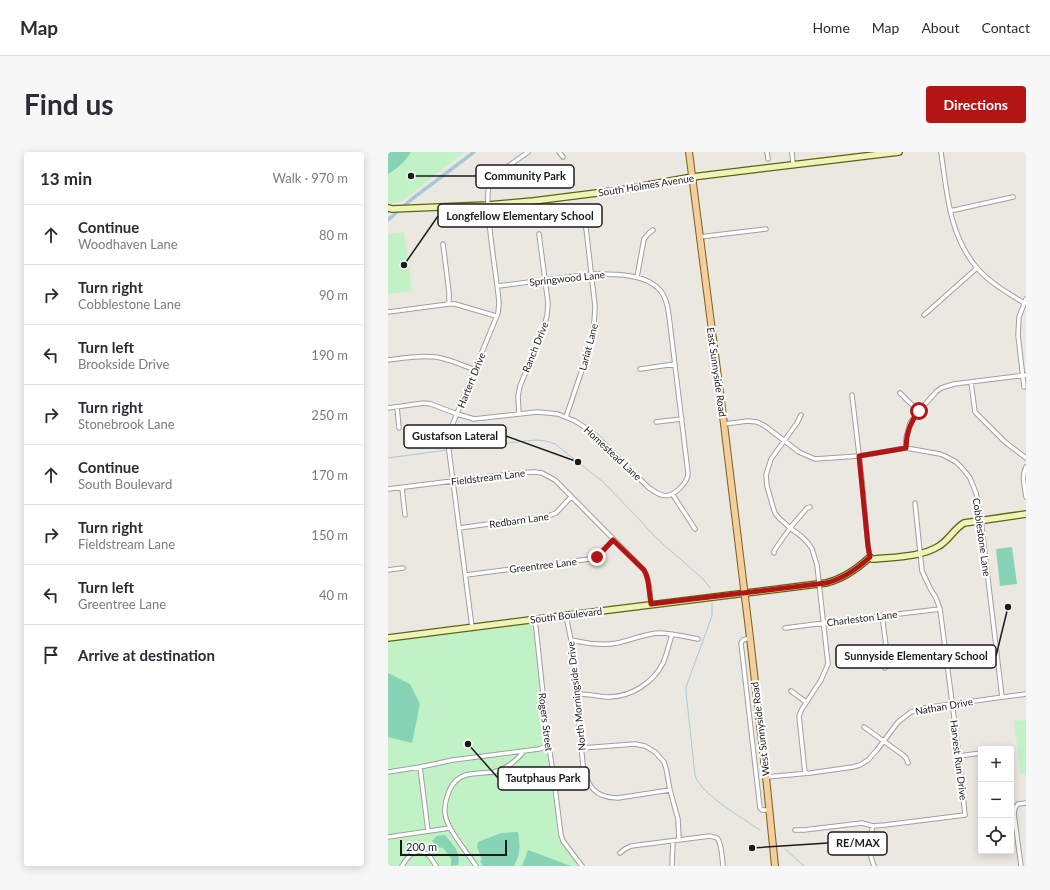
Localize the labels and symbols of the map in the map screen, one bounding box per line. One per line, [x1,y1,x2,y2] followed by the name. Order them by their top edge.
[476,165,574,188] callout: Community Park
[484,169,566,182] text: Community Park
[597,171,695,199] street label: South Holmes Avenue
[438,204,602,227] callout: Longfellow Elementary School
[446,209,594,222] text: Longfellow Elementary School
[529,268,605,288] street label: Springwood Lane
[519,320,551,374] street label: Ranch Drive
[576,322,600,372] street label: Lariat Lane
[705,326,729,418] street label: East Sunnyside Road
[454,351,488,409] street label: Hartert Drive
[910,402,928,420] route start
[582,423,644,483] street label: Homestead Lane
[404,425,506,448] callout: Gustafson Lateral
[412,429,498,442] text: Gustafson Lateral
[450,466,526,488] street label: Fieldstream Lane
[971,497,993,577] street label: Cobblestone Lane
[488,510,550,530] street label: Redbarn Lane
[588,548,606,566] route end
[509,555,577,575] street label: Greentree Lane
[529,605,603,625] street label: South Boulevard
[826,608,898,628] street label: Charleston Lane
[564,641,588,751] street label: North Morningside Drive
[836,645,996,668] callout: Sunnyside Elementary School
[844,649,988,662] text: Sunnyside Elementary School
[748,681,772,777] street label: West Sunnyside Road
[536,692,556,752] street label: Rogers Street
[914,695,974,717] street label: Nathan Drive
[948,719,970,801] street label: Harvest Run Drive
[498,767,589,790] callout: Tautphaus Park
[505,771,581,784] text: Tautphaus Park
[828,832,887,855] callout: RE/MAX
[836,836,881,849] text: RE/MAX
[400,838,507,857] scale bar

